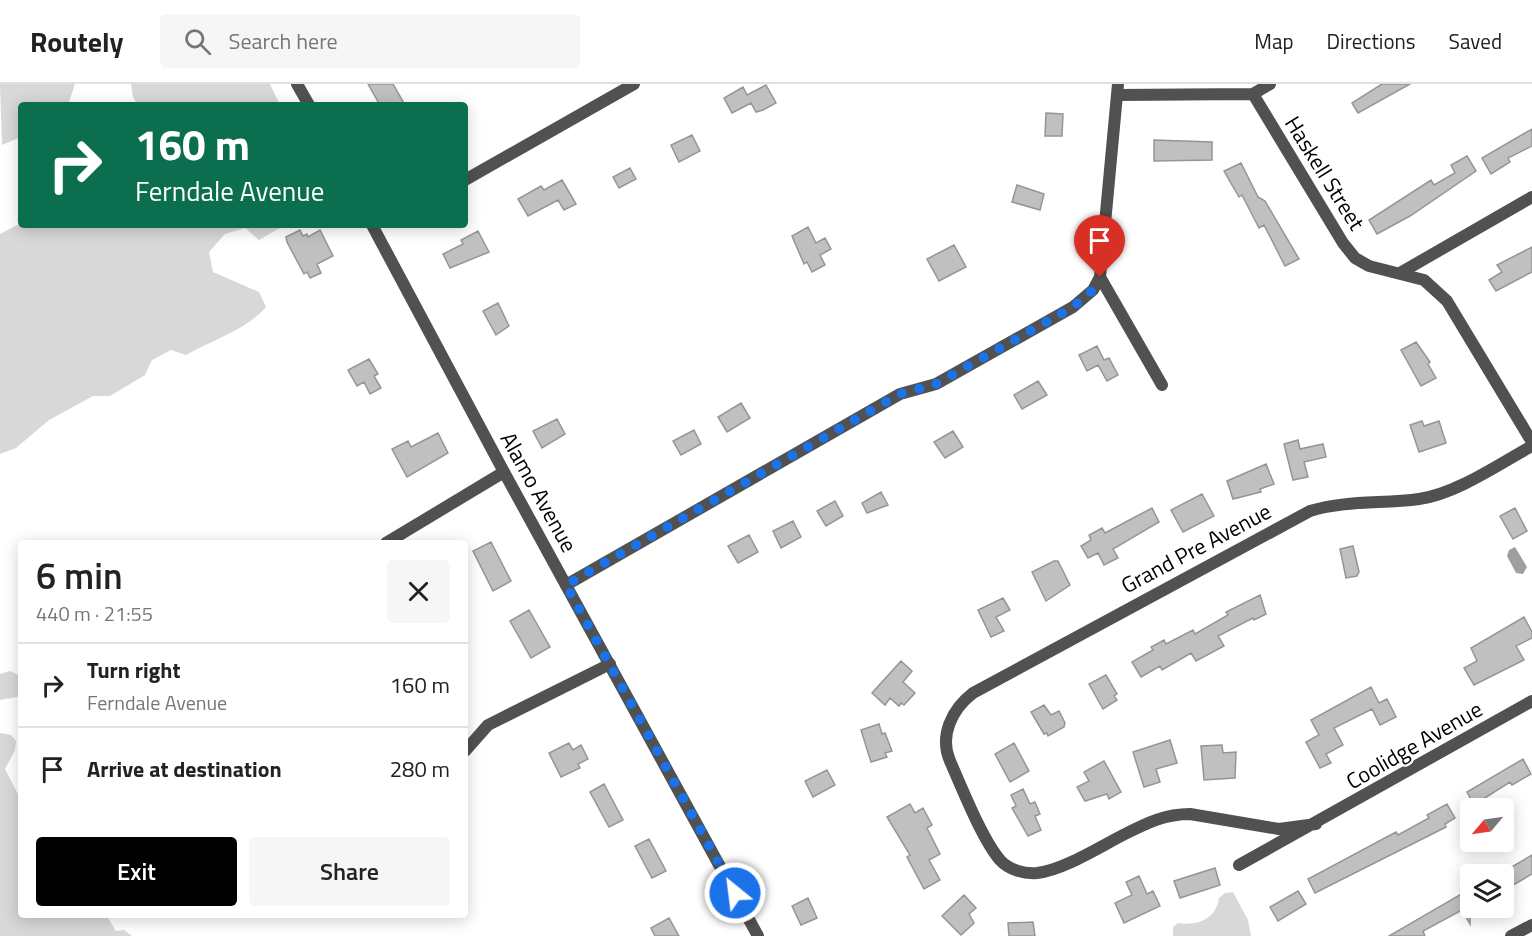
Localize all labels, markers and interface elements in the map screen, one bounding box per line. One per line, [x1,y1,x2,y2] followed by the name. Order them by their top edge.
[160,14,580,68] search box
[30,20,124,63] text: Routely
[229,24,338,58] text: Search here
[181,25,214,58] icon: search
[1254,25,1294,57] text: Map
[1327,25,1416,57] text: Directions
[1449,25,1502,57] text: Saved
[1276,109,1374,237] street label: Haskell Street
[135,112,250,176] text: 160 m
[36,126,114,204] icon: right
[135,170,324,211] text: Ferndale Avenue
[1074,215,1125,277] pin
[1083,224,1116,257] icon: arrive
[492,426,586,558] street label: Alamo Avenue
[1115,494,1277,602] street label: Grand Pre Avenue
[36,548,123,603] text: 6 min
[387,560,450,623] button: close
[36,598,153,629] text: 440 m · 21:55
[87,653,181,687] text: Turn right
[390,668,450,702] text: 160 m
[36,669,69,702] icon: right
[87,687,227,718] text: Ferndale Avenue
[1339,692,1489,798] street label: Coolidge Avenue
[87,752,282,786] text: Arrive at destination
[390,752,450,786] text: 280 m
[36,753,69,786] icon: arrive
[1460,798,1514,852] north arrow
[1460,798,1514,918] map controls
[36,837,237,906] button: Exit
[249,837,450,906] button: Share
[703,861,767,925] position arrow
[1460,864,1514,918] button: layers

